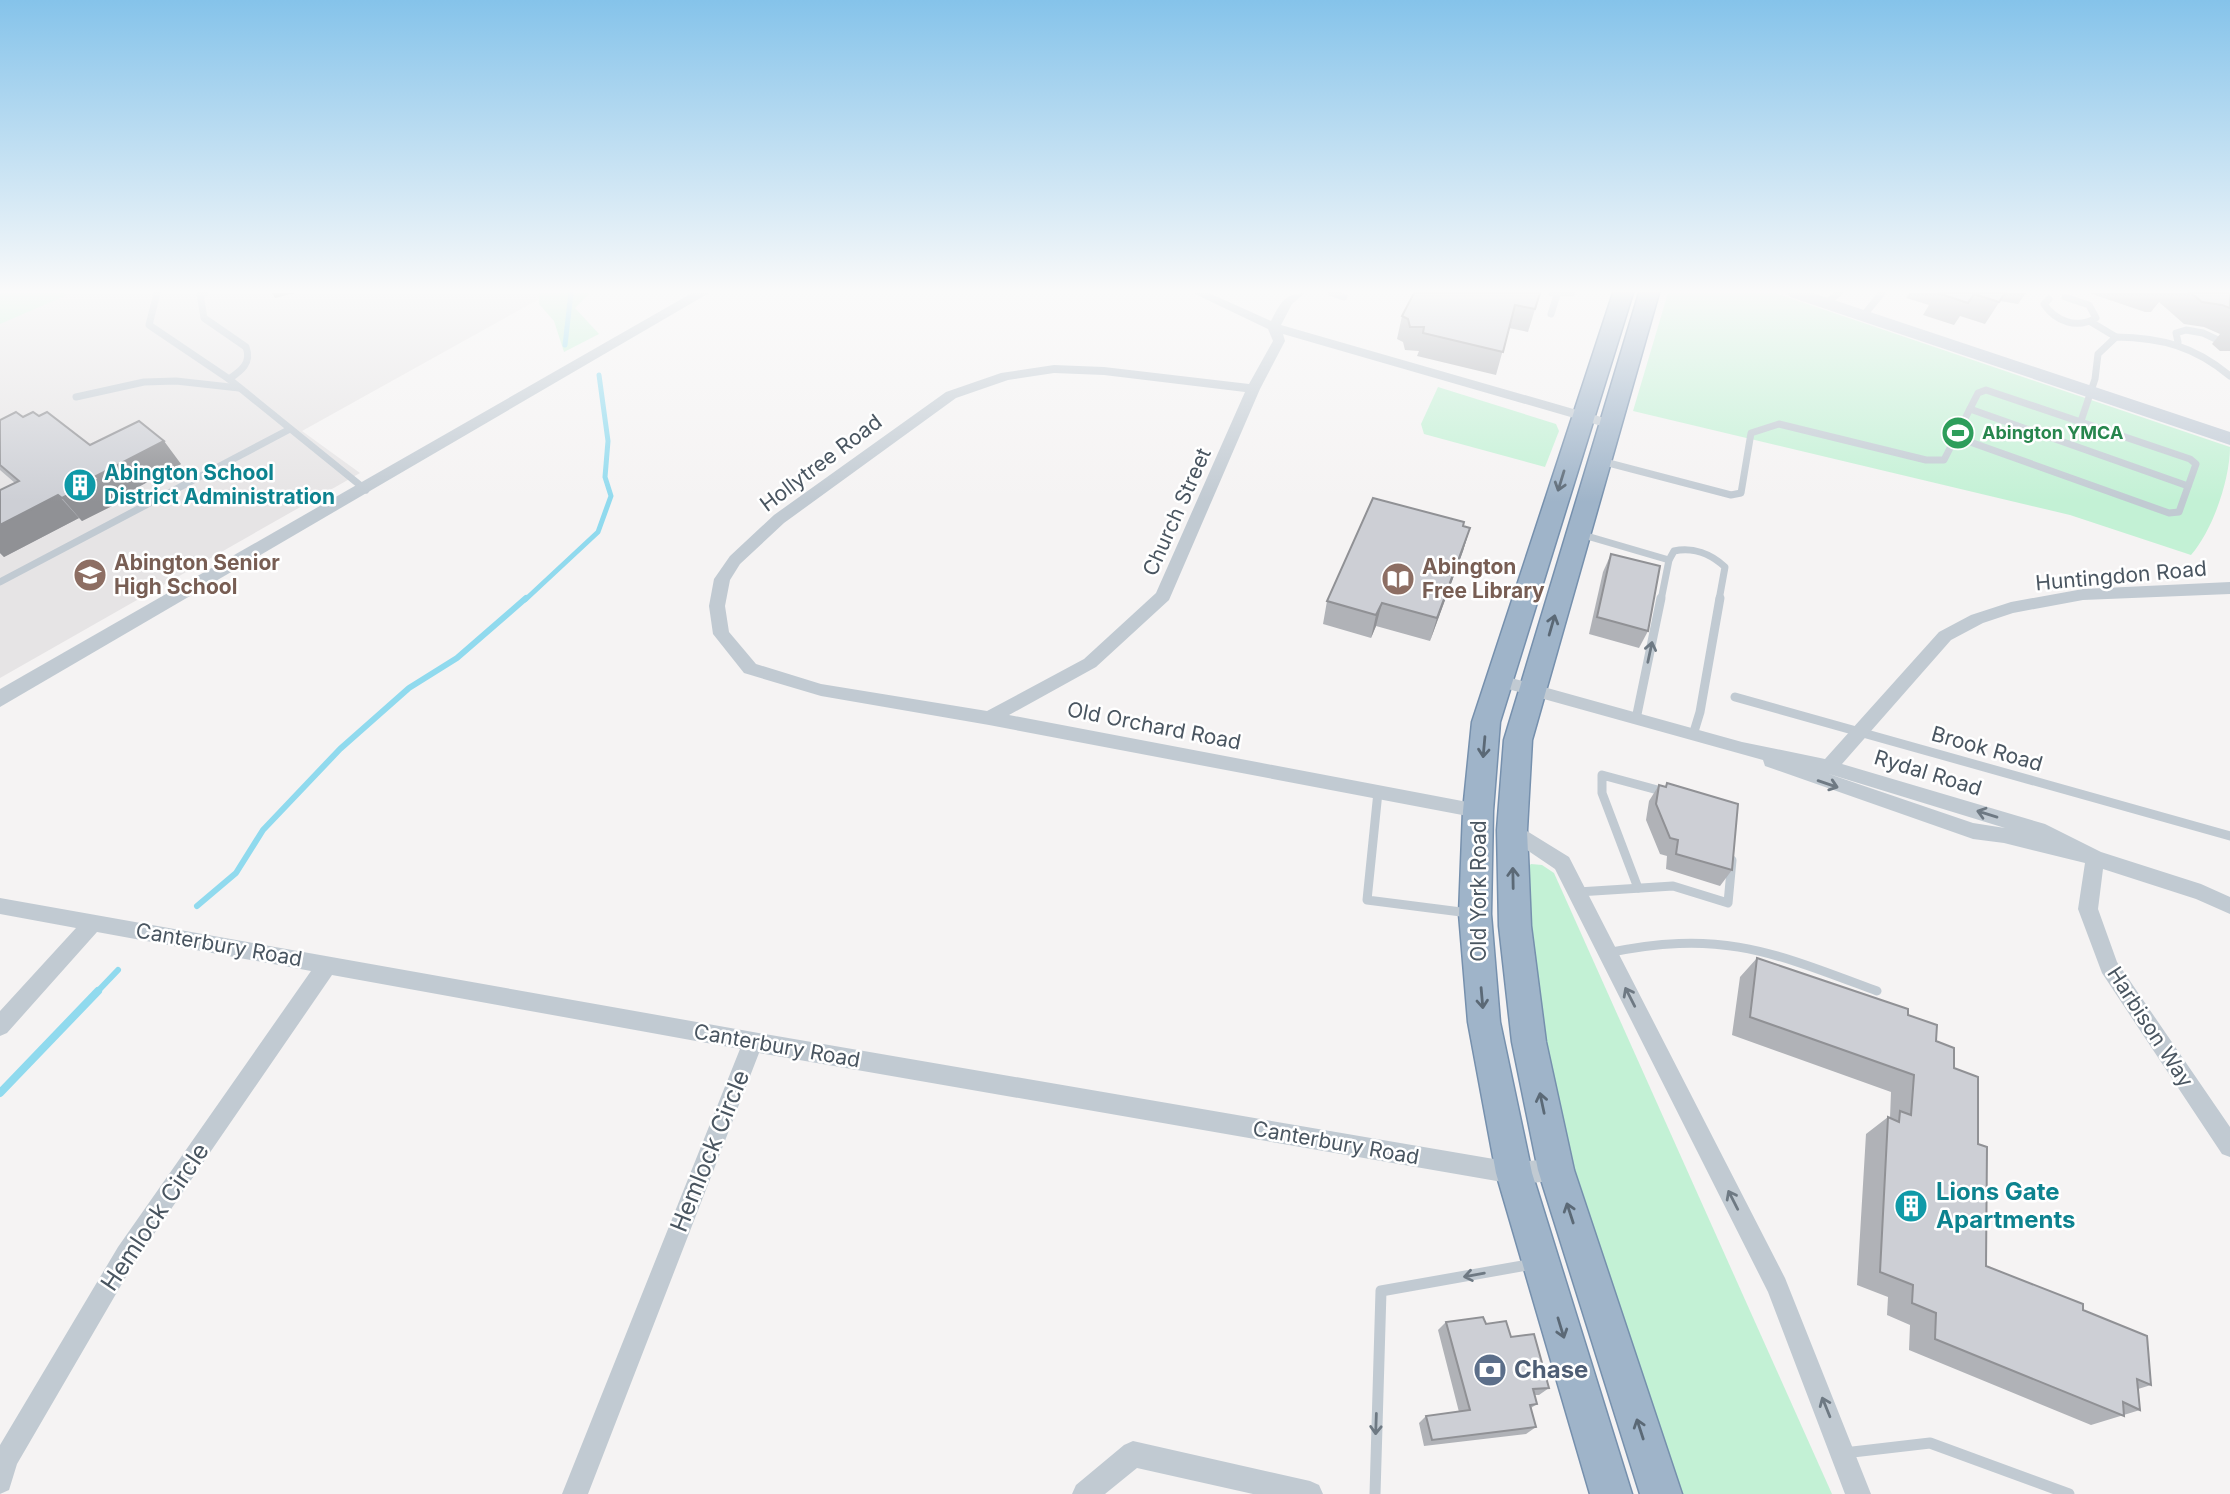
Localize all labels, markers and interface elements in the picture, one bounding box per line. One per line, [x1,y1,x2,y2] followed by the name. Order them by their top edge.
[755,409,887,517] street label: Hollytree Road
[1939,414,1977,452] sports icon: Abington YMCA
[1982,422,2123,443] place label: Abington YMCA
[1137,444,1216,580] street label: Church Street
[104,460,335,509] place label: Abington School District Administration
[61,466,99,504] building icon: Abington School District Administration
[1554,470,1567,492] one-way arrow
[114,550,280,599] place label: Abington Senior High School
[1422,554,1545,603] place label: Abington Free Library
[71,556,109,594] school or university icon: Abington Senior High School
[2034,556,2208,595] street label: Huntingdon Road
[1379,560,1417,598] library icon: Abington Free Library
[1547,614,1560,636] one-way arrow
[1644,641,1658,664] one-way arrow
[1065,696,1243,755] street label: Old Orchard Road
[1929,721,2046,776] street label: Brook Road
[1477,735,1490,758] one-way arrow
[1871,744,1985,801] street label: Rydal Road
[1817,779,1839,791] one-way arrow
[1976,807,1998,820] one-way arrow
[1466,820,1491,962] street label: Old York Road
[1507,867,1520,890] one-way arrow
[134,918,304,971] street label: Canterbury Road
[2102,962,2199,1092] street label: Harbison Way
[1476,987,1489,1009] one-way arrow
[1622,987,1636,1008] one-way arrow
[692,1019,862,1072] street label: Canterbury Road
[664,1066,755,1236] street label: Hemlock Circle
[1534,1092,1548,1115] one-way arrow
[1251,1116,1421,1169] street label: Canterbury Road
[94,1137,215,1296] street label: Hemlock Circle
[1936,1177,2075,1234] place label: Lions Gate Apartments
[1892,1187,1930,1225] building icon: Lions Gate Apartments
[1725,1190,1739,1211] one-way arrow
[1563,1202,1575,1224] one-way arrow
[1463,1269,1486,1282] one-way arrow
[1556,1317,1569,1339] one-way arrow
[1471,1351,1509,1389] bank icon: Chase
[1514,1355,1588,1384] place label: Chase
[1818,1397,1831,1419] one-way arrow
[1370,1412,1383,1435] one-way arrow
[1633,1418,1646,1440] one-way arrow

